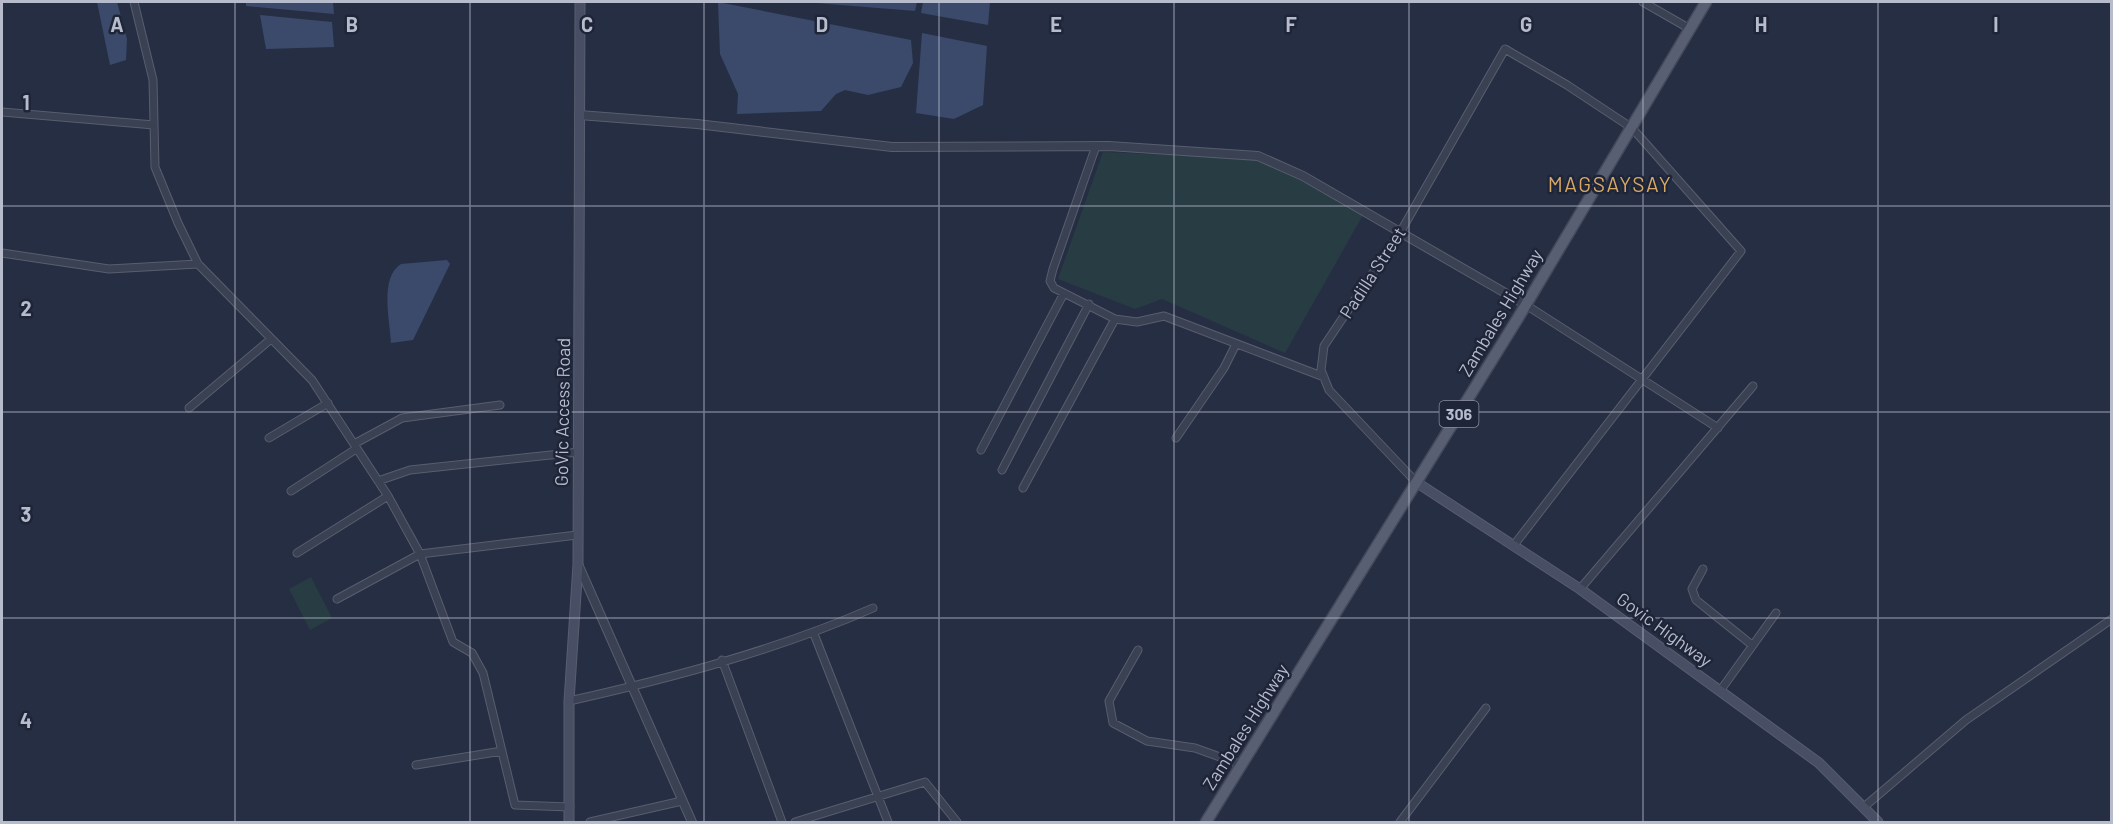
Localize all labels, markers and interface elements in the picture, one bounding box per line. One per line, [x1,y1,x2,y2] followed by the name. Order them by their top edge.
[110,12,124,36] text: A
[346,12,358,36] text: B
[581,12,593,36] text: C
[816,12,828,36] text: D
[1050,12,1062,36] text: E
[1285,12,1297,36] text: F
[1520,12,1532,36] text: G
[1755,12,1767,36] text: H
[1993,12,1999,36] text: I
[22,90,30,114] text: 1
[1548,171,1672,196] district label: MAGSAYSAY
[1334,223,1410,322] street label: Padilla Street
[1453,245,1547,380] street label: Zambales Highway
[20,296,32,320] text: 2
[550,338,574,486] street label: GoVic Access Road
[1440,401,1478,427] road number: 306
[21,502,31,526] text: 3
[1613,587,1716,671] street label: Govic Highway
[1198,659,1293,794] street label: Zambales Highway
[20,708,32,732] text: 4

